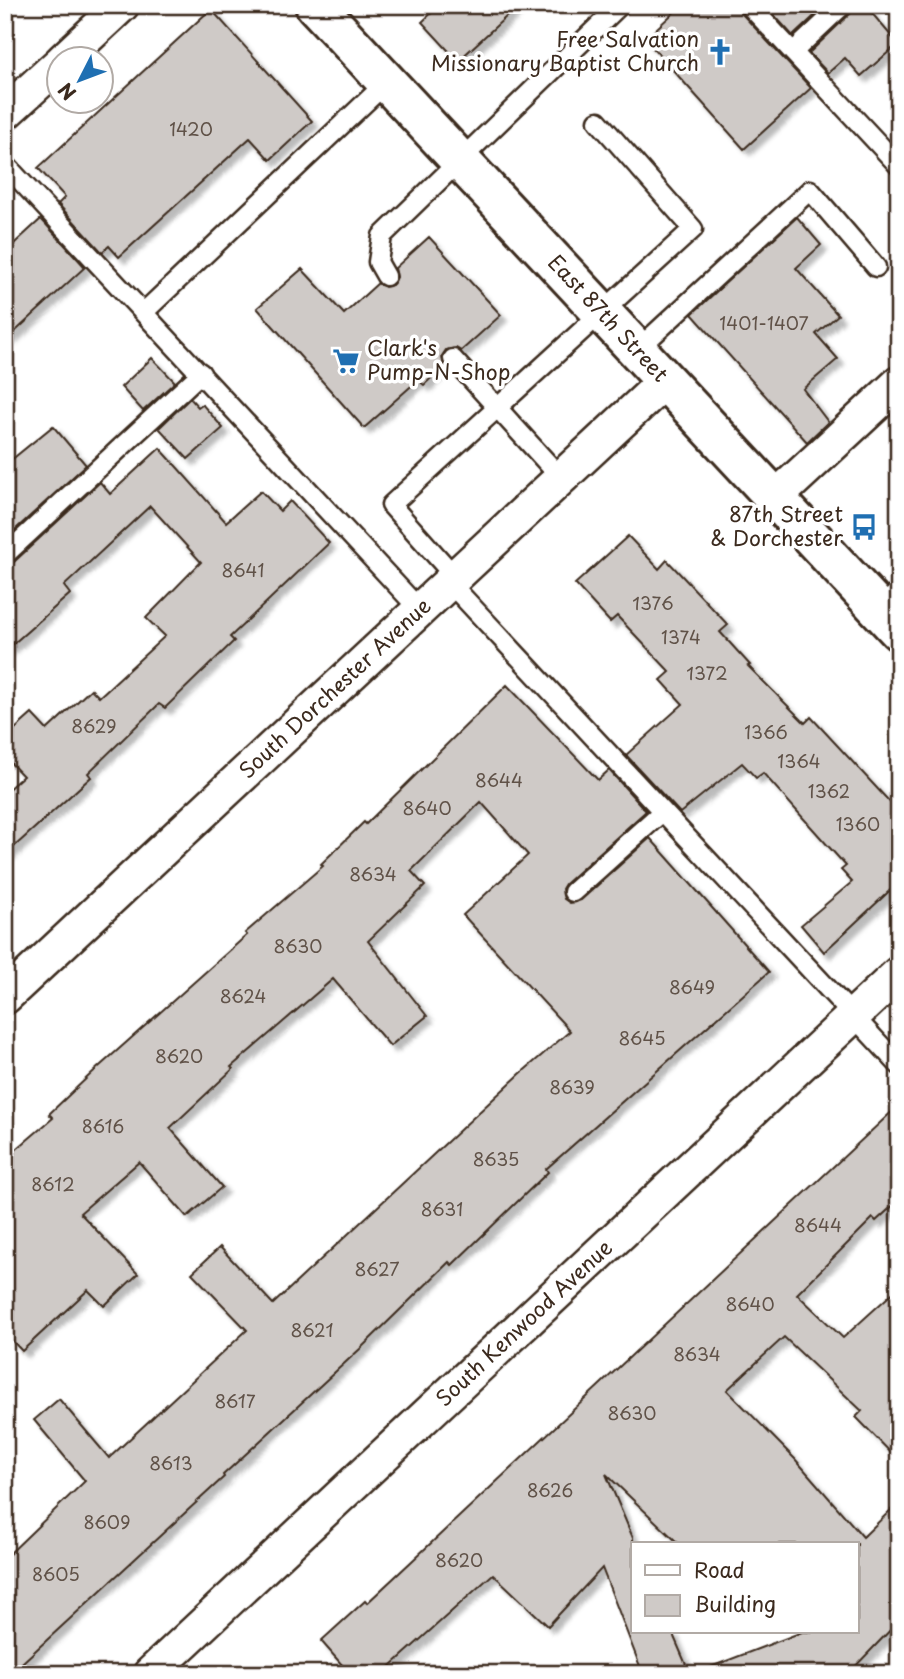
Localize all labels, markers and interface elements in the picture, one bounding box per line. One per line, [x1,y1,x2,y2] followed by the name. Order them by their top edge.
[431,22,699,78] place label: Free Salvation Missionary Baptist Church
[705,37,735,67] church icon: Free Salvation Missionary Baptist Church
[46,46,116,116] north arrow
[51,77,82,107] text: N
[169,115,213,142] house number: 1420
[541,246,677,388] street label: East 87th Street
[719,309,809,336] house number: 1401-1407
[367,331,510,387] place label: Clark's Pump-N-Shop
[331,346,361,376] supermarket icon: Clark's Pump-N-Shop
[710,497,843,553] place label: 87th Street & Dorchester
[849,512,879,542] bus stop icon: 87th Street & Dorchester
[222,556,264,583] house number: 8641
[231,589,437,785] street label: South Dorchester Avenue
[632,589,674,616] house number: 1376
[661,623,701,650] house number: 1374
[686,659,728,686] house number: 1372
[71,712,117,739] house number: 8629
[744,718,788,745] house number: 1366
[777,747,821,774] house number: 1364
[475,766,523,793] house number: 8644
[808,777,850,804] house number: 1362
[402,794,452,821] house number: 8640
[836,810,880,837] house number: 1360
[349,860,397,887] house number: 8634
[274,932,322,959] house number: 8630
[669,973,715,1000] house number: 8649
[220,982,266,1009] house number: 8624
[619,1024,665,1051] house number: 8645
[155,1042,203,1069] house number: 8620
[549,1073,595,1100] house number: 8639
[82,1112,124,1139] house number: 8616
[473,1145,519,1172] house number: 8635
[31,1170,75,1197] house number: 8612
[421,1195,463,1222] house number: 8631
[794,1211,842,1238] house number: 8644
[428,1231,619,1413] street label: South Kenwood Avenue
[355,1255,399,1282] house number: 8627
[725,1290,775,1317] house number: 8640
[290,1316,334,1343] house number: 8621
[673,1340,721,1367] house number: 8634
[214,1387,256,1414] house number: 8617
[608,1399,656,1426] house number: 8630
[149,1449,193,1476] house number: 8613
[527,1476,573,1503] house number: 8626
[83,1508,131,1535] house number: 8609
[631,1542,858,1634] legend
[435,1546,483,1573] house number: 8620
[694,1553,745,1585] text: Road
[32,1560,80,1587] house number: 8605
[694,1587,776,1619] text: Building

